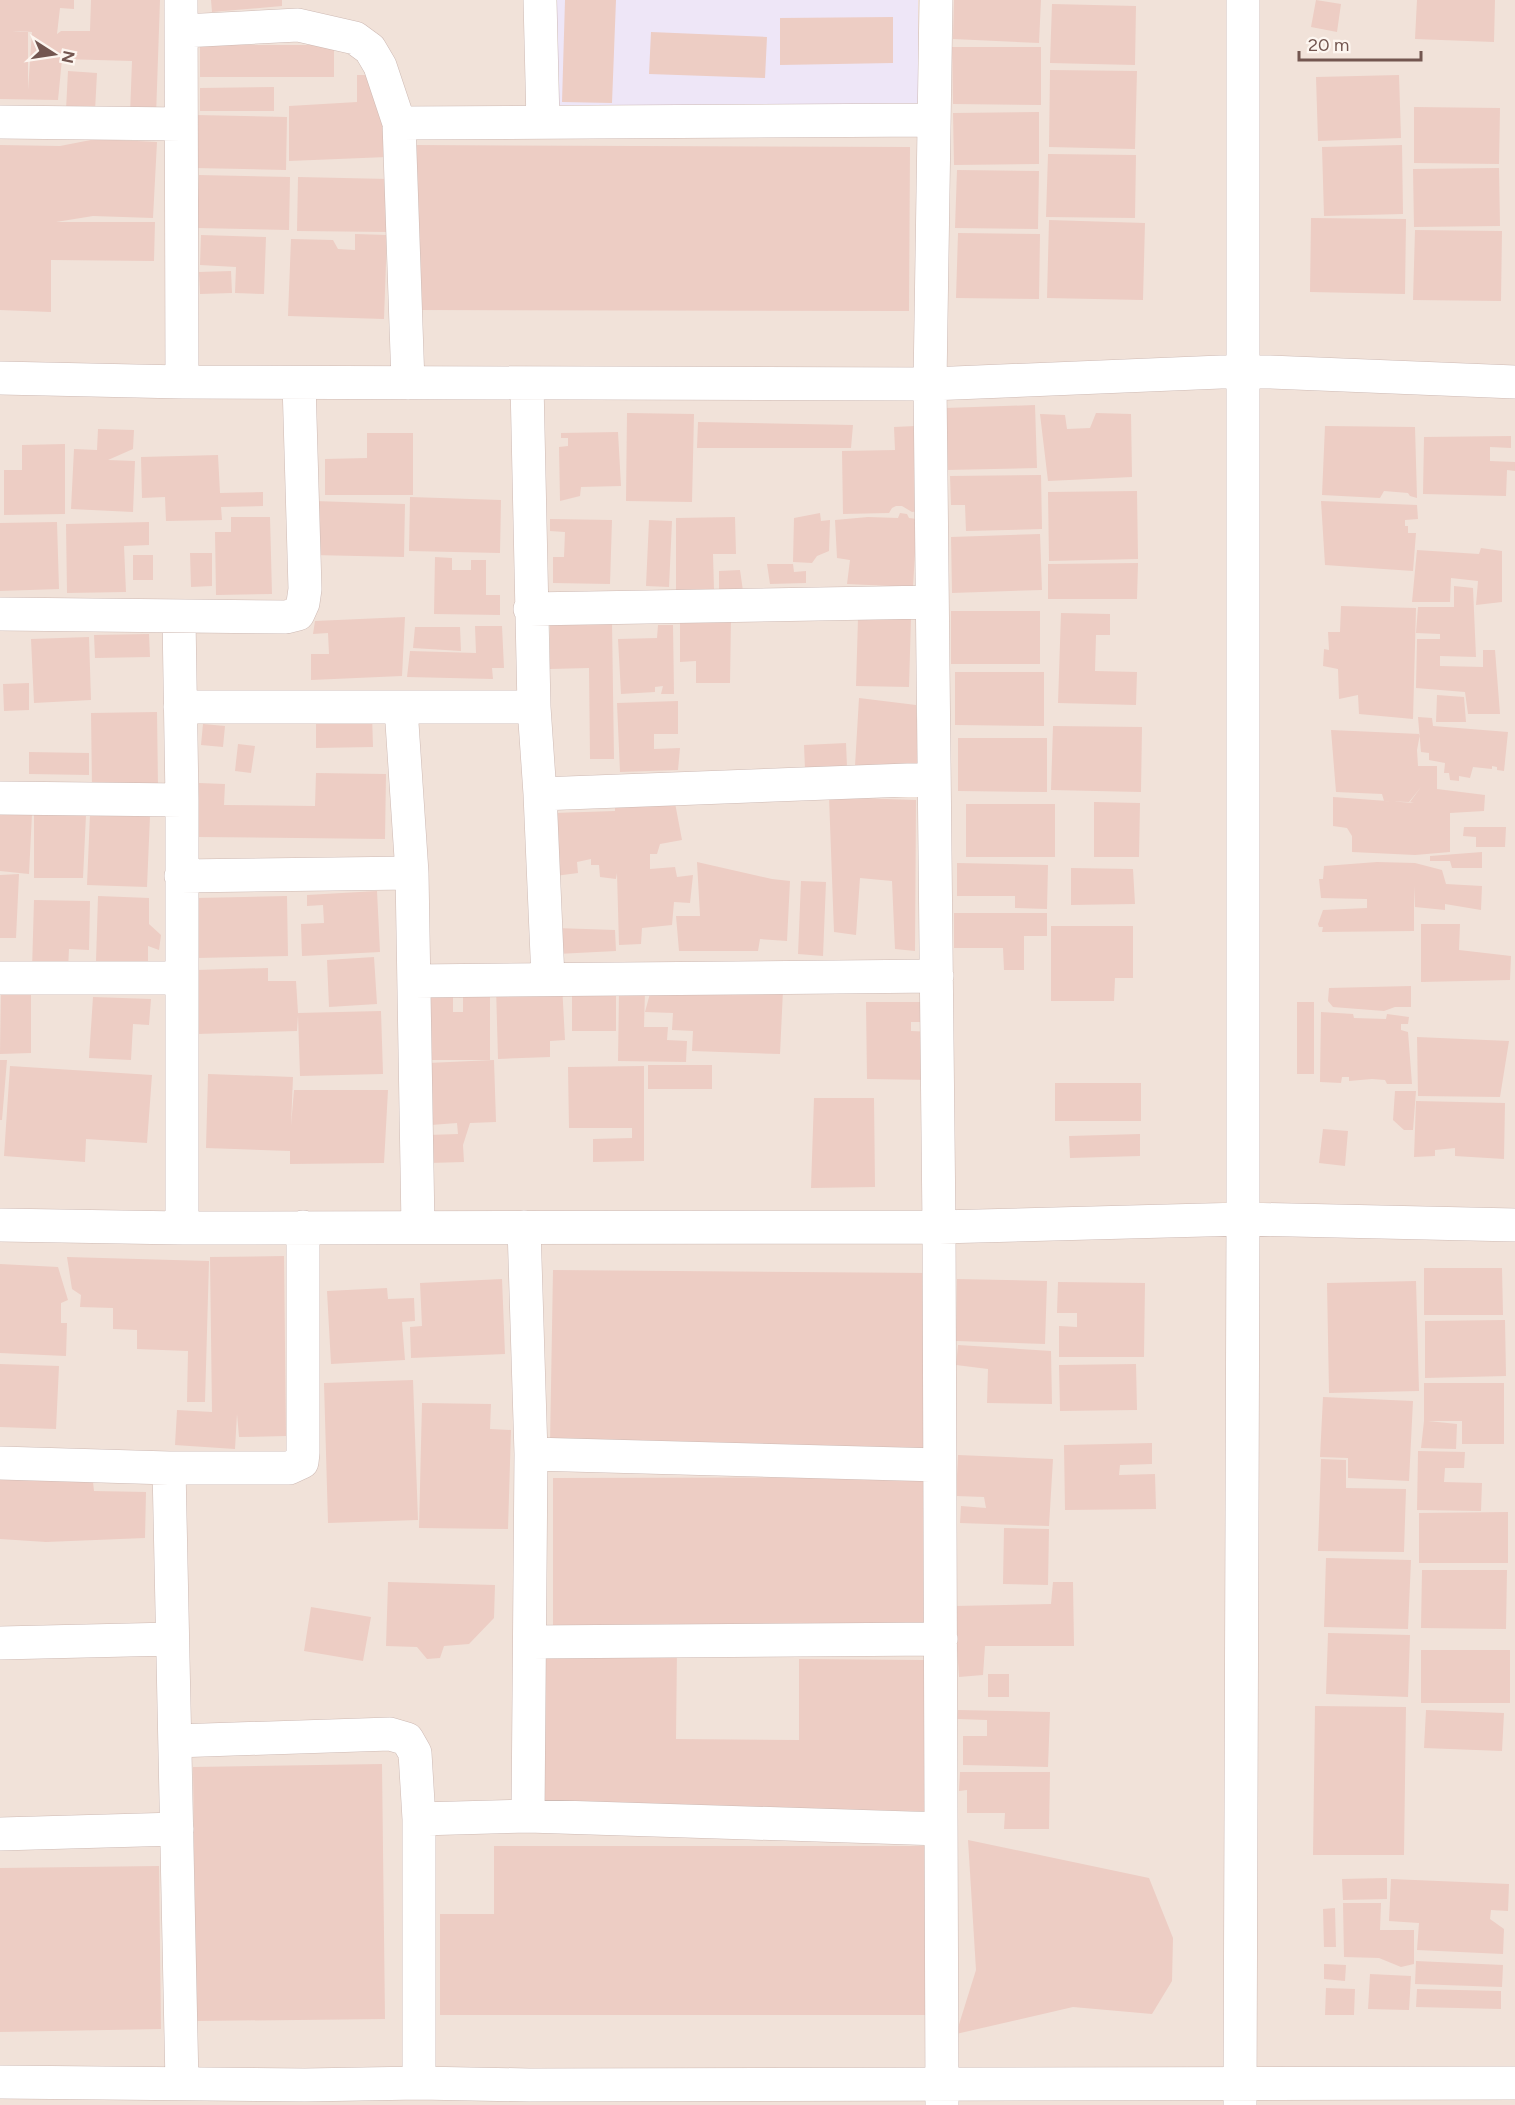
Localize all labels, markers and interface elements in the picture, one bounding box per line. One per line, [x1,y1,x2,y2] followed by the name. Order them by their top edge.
[24,24,84,84] north arrow
[1299,24,1420,62] scale bar
[1308,34,1349,56] text: 20 m
[58,49,79,65] text: N

